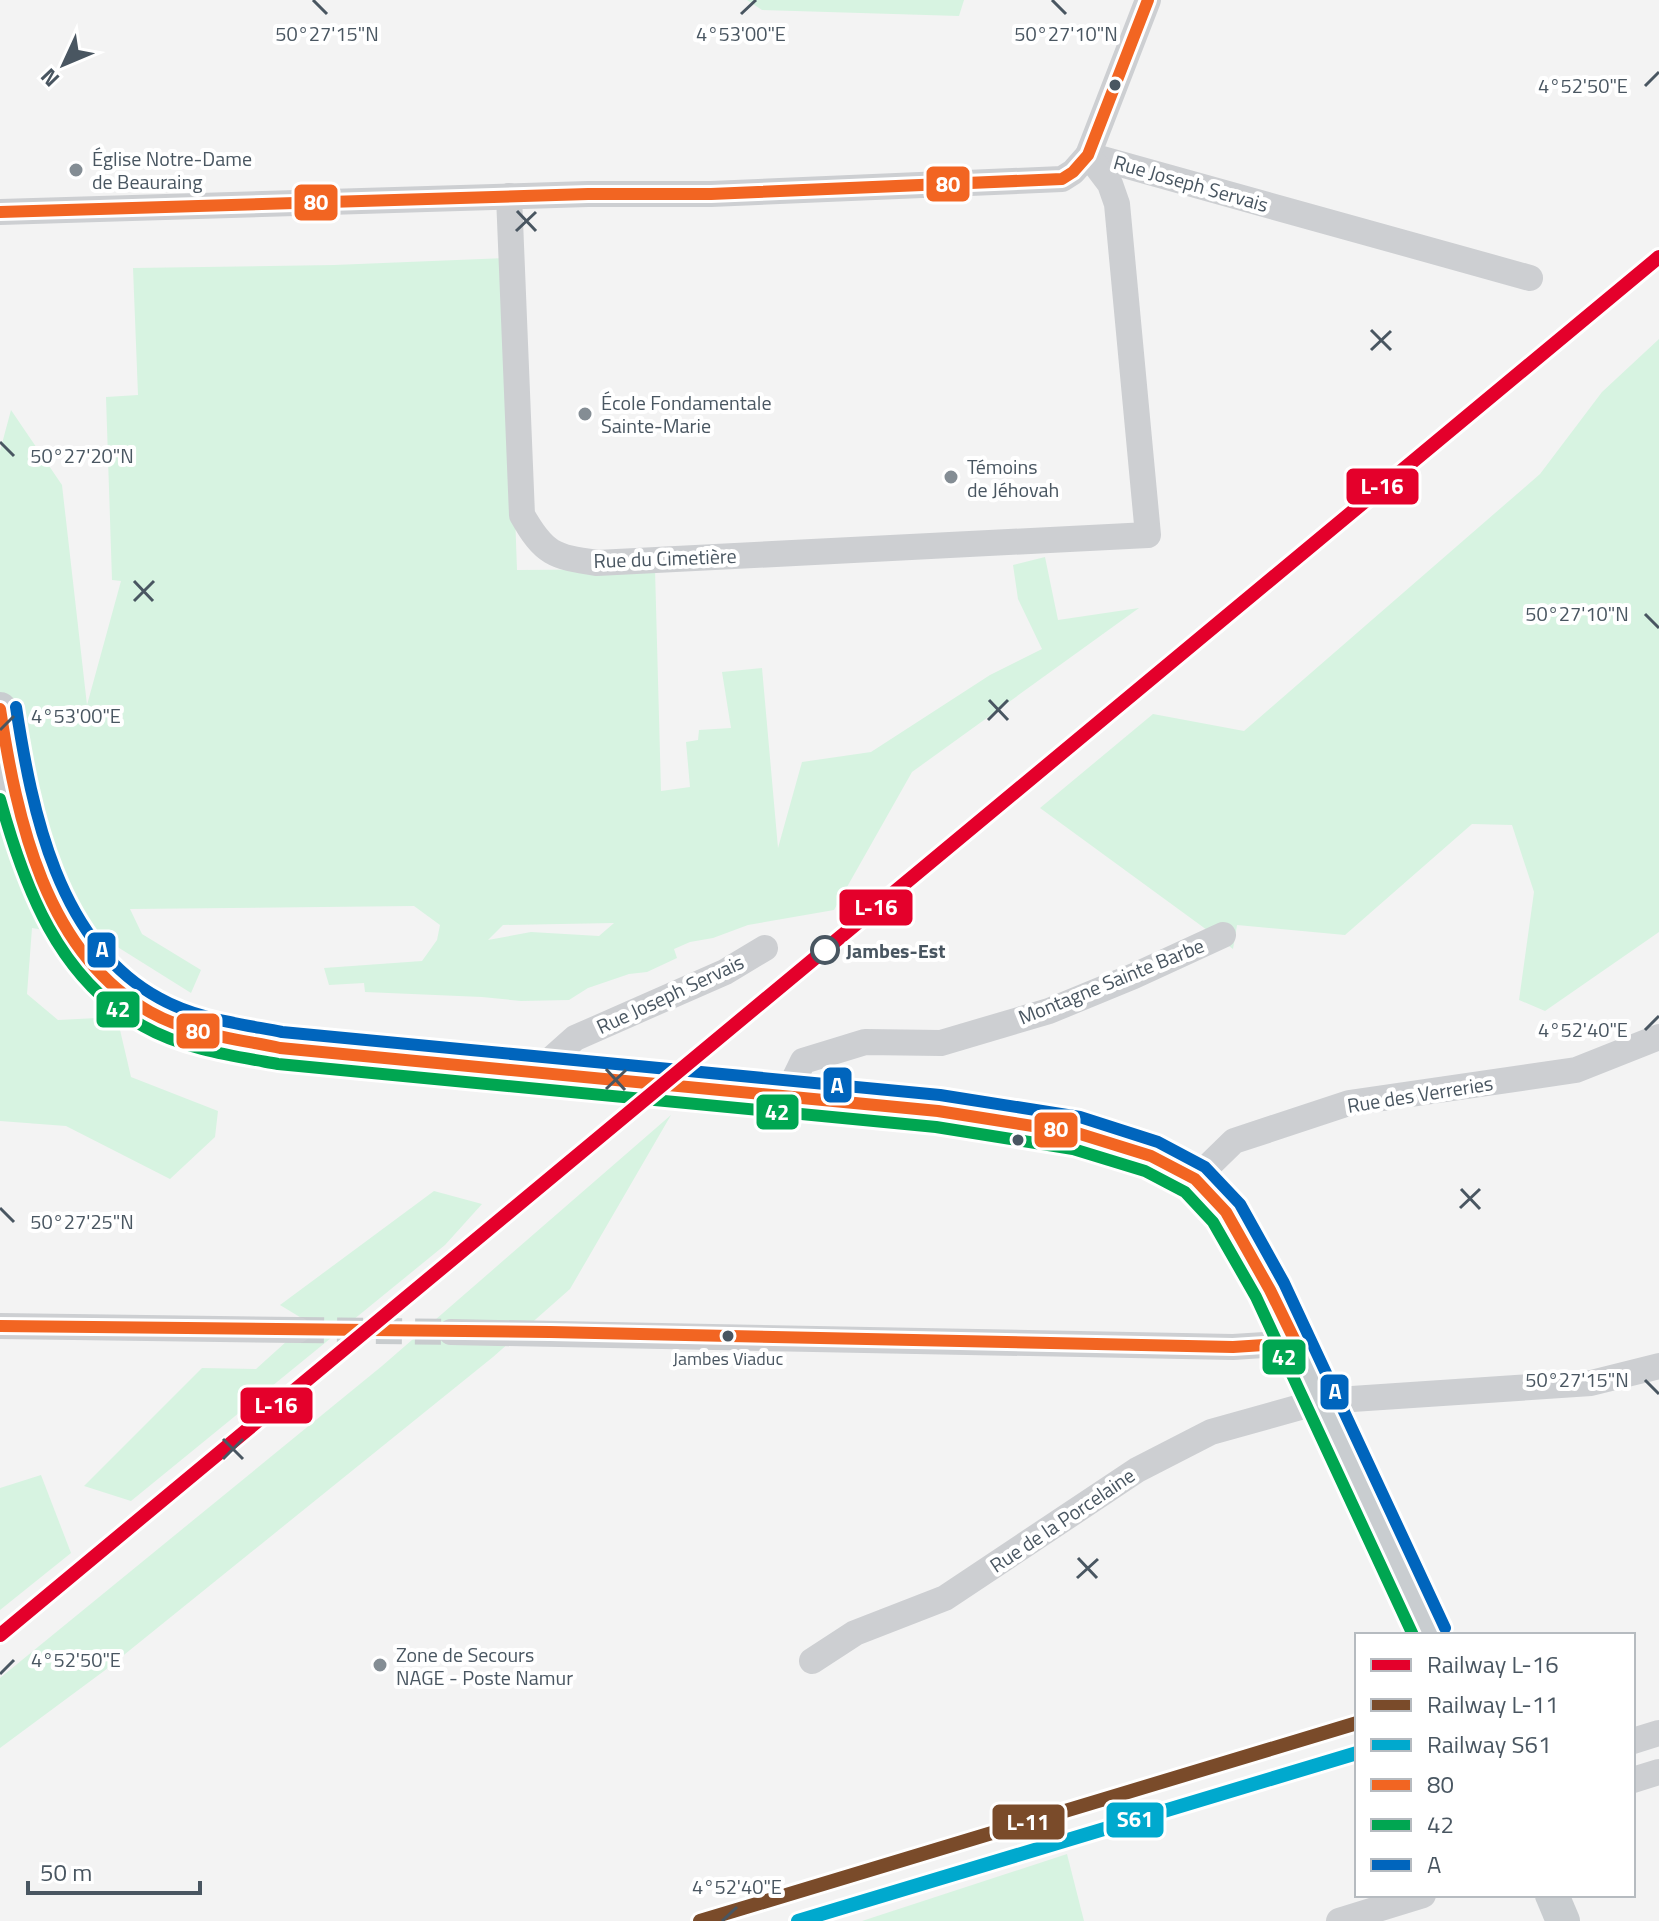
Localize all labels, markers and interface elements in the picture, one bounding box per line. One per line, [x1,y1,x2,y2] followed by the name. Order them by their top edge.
[275,18,379,49] text: 50°27'15"N
[696,18,786,49] text: 4°53'00"E
[1014,18,1118,49] text: 50°27'10"N
[24,24,104,104] north arrow
[32,61,67,95] text: N
[1538,70,1628,101] text: 4°52'50"E
[1107,77,1123,93] unlabelled marker
[92,143,252,197] place label: Église Notre-Dame de Beauraing
[1110,146,1272,220] street label: Rue Joseph Servais
[67,161,85,179] marker: Église Notre-Dame de Beauraing
[925,165,971,203] line badge: 80
[936,167,960,201] text: 80
[293,183,339,222] line badge: 80
[304,185,328,219] text: 80
[601,387,771,441] place label: École Fondamentale Sainte-Marie
[576,405,594,423] marker: École Fondamentale Sainte-Marie
[30,440,134,471] text: 50°27'20"N
[967,451,1059,505] place label: Témoins de Jéhovah
[1345,467,1420,506] line badge: L-16
[942,468,960,486] marker: Témoins de Jéhovah
[1361,469,1403,503] text: L-16
[593,540,737,576] street label: Rue du Cimetière
[1525,598,1629,629] text: 50°27'10"N
[31,700,121,731] text: 4°53'00"E
[838,888,914,927] line badge: L-16
[855,890,897,924] text: L-16
[1013,930,1209,1032] street label: Montagne Sainte Barbe
[86,931,117,969] line badge: A
[95,932,109,966] text: A
[846,935,946,966] place label: Jambes-Est
[811,936,839,964] marker: Jambes-Est
[591,946,749,1042] street label: Rue Joseph Servais
[95,990,141,1029] line badge: 42
[106,992,130,1026] text: 42
[175,1012,221,1050] line badge: 80
[186,1014,210,1048] text: 80
[1538,1014,1628,1045] text: 4°52'40"E
[822,1066,853,1104] line badge: A
[1345,1067,1495,1121] street label: Rue des Verreries
[830,1068,844,1102] text: A
[755,1093,800,1131] line badge: 42
[765,1095,789,1129] text: 42
[1033,1111,1079,1149] line badge: 80
[1044,1112,1068,1146] text: 80
[1010,1132,1026,1148] unlabelled marker
[30,1206,134,1237] text: 50°27'25"N
[720,1328,736,1344] marker: Jambes Viaduc
[1261,1338,1307,1376] line badge: 42
[1272,1340,1296,1374] text: 42
[673,1345,783,1372] place label: Jambes Viaduc
[1525,1364,1629,1395] text: 50°27'15"N
[1319,1373,1350,1411] line badge: A
[1328,1374,1342,1408] text: A
[239,1386,314,1425] line badge: L-16
[255,1388,297,1422] text: L-16
[983,1460,1141,1580] street label: Rue de la Porcelaine
[1355,1633,1635,1897] legend
[396,1639,573,1693] place label: Zone de Secours NAGE - Poste Namur
[31,1644,121,1675] text: 4°52'50"E
[1427,1646,1559,1682] text: Railway L-16
[371,1656,389,1674] marker: Zone de Secours NAGE - Poste Namur
[1427,1686,1559,1722] text: Railway L-11
[1427,1726,1551,1762] text: Railway S61
[1427,1766,1454,1802] text: 80
[1105,1801,1165,1839] line badge: S61
[1117,1802,1153,1836] text: S61
[991,1803,1066,1841] line badge: L-11
[1007,1805,1049,1839] text: L-11
[1427,1806,1454,1842] text: 42
[28,1845,200,1895] scale bar
[1427,1846,1441,1882] text: A
[40,1854,92,1890] text: 50 m
[692,1871,782,1902] text: 4°52'40"E

